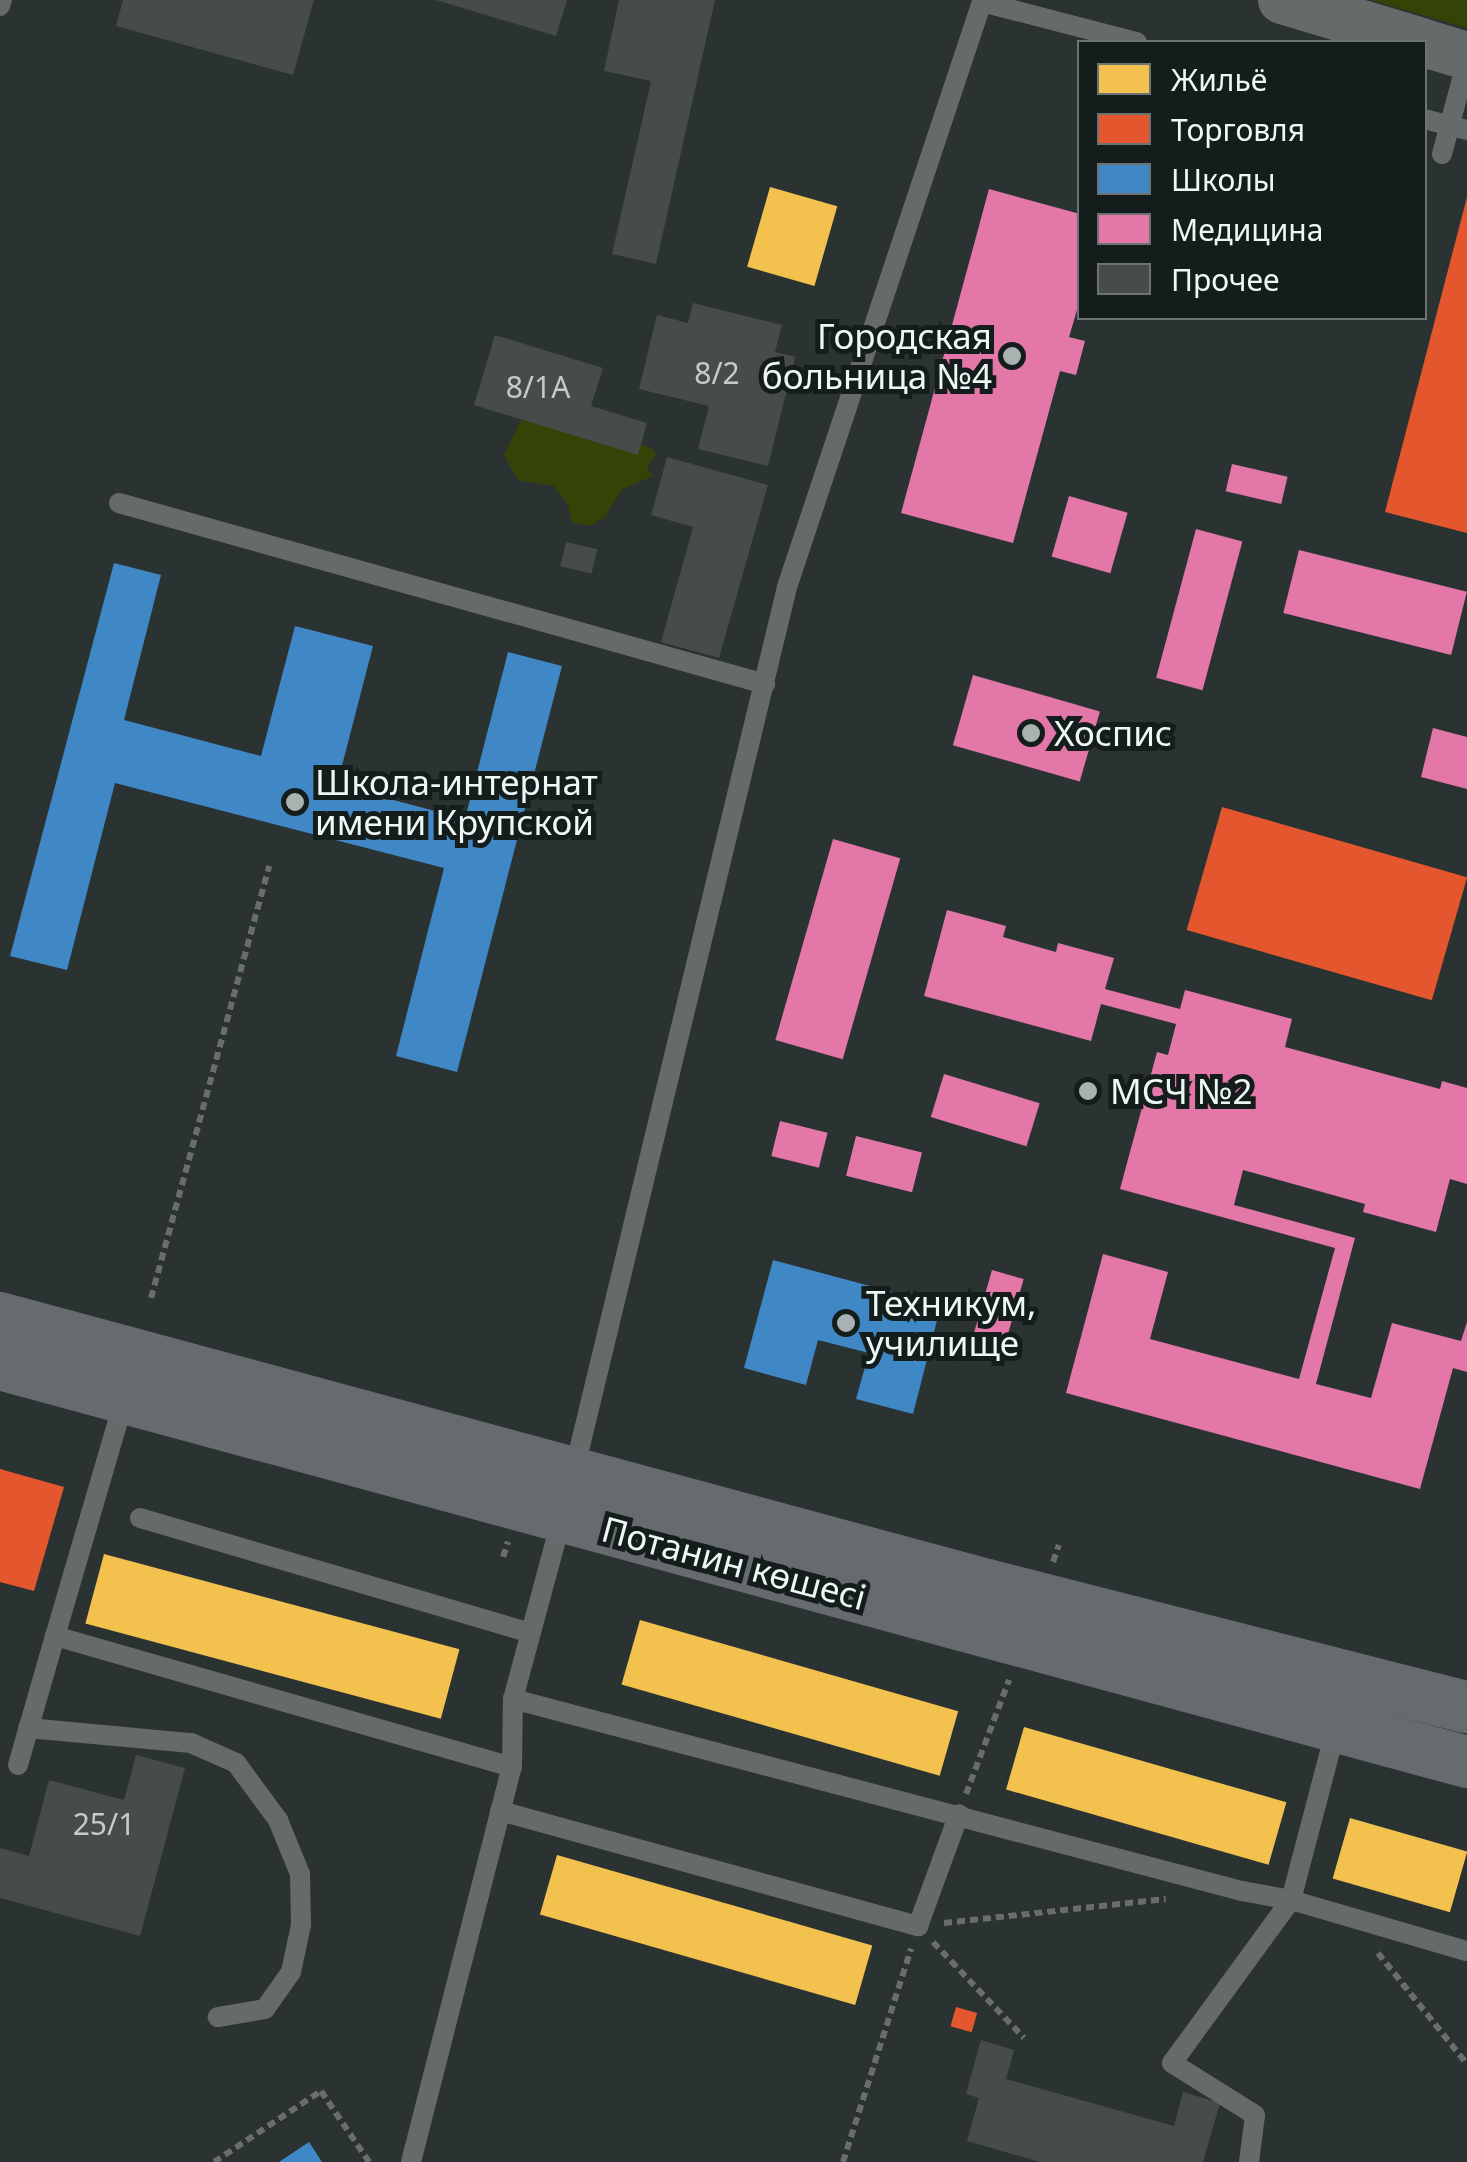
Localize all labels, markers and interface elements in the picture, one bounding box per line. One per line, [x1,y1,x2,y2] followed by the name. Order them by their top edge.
[1077,40,1427,320] legend
[1171,59,1267,100] text: Жильё
[1171,109,1305,150] text: Торговля
[1171,159,1276,200] text: Школы
[1171,209,1323,250] text: Медицина
[1171,259,1279,300] text: Прочее
[762,315,992,397] place label: Городская больница №4
[1001,345,1023,367] marker: Городская больница №4
[694,355,740,391] house number: 8/2
[506,369,570,405] house number: 8/1А
[1054,712,1172,754] place label: Хоспис
[1018,720,1044,746] marker: Хоспис
[315,761,598,843] place label: Школа-интернат имени Крупской
[284,791,306,813] marker: Школа-интернат имени Крупской
[1110,1070,1253,1112] place label: МСЧ №2
[1075,1078,1101,1104] marker: МСЧ №2
[866,1282,1036,1364] place label: Техникум, училище
[835,1312,857,1334] marker: Техникум, училище
[597,1508,871,1618] street label: Потанин көшесі
[73,1806,135,1842] house number: 25/1

